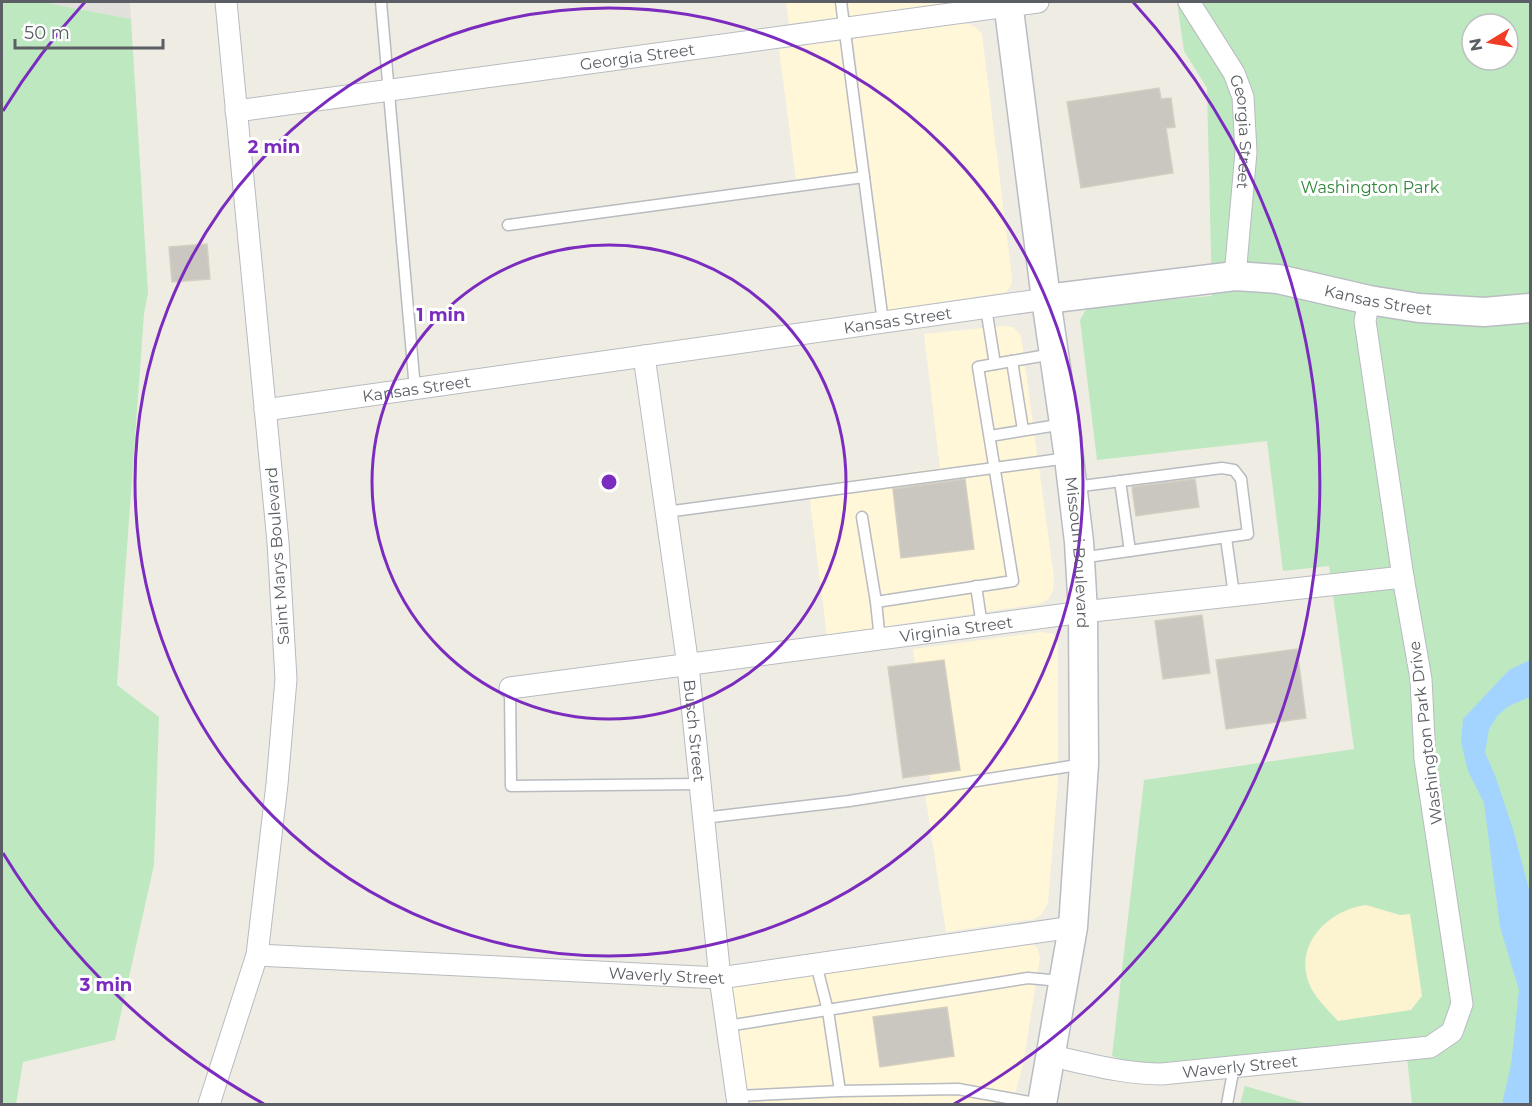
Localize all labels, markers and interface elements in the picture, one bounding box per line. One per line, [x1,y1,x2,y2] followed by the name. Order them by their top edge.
[15,12,164,50] scale bar
[1460,12,1520,72] north arrow
[24,22,70,44] text: 50 m
[1465,37,1486,53] text: N
[579,40,696,74] street label: Georgia Street
[1225,72,1255,190] street label: Georgia Street
[248,136,300,158] text: 2 min
[1301,178,1440,197] park label: Washington Park
[1322,281,1433,319] street label: Kansas Street
[842,303,954,338] street label: Kansas Street
[417,304,465,326] text: 1 min
[361,372,472,406] street label: Kansas Street
[262,466,293,646] street label: Saint Marys Boulevard
[599,472,619,492] centre of rings
[1061,475,1092,629] street label: Missouri Boulevard
[898,612,1014,646] street label: Virginia Street
[1405,640,1446,826] street label: Washington Park Drive
[679,678,709,783] street label: Busch Street
[608,963,726,988] street label: Waverly Street
[79,974,132,996] text: 3 min
[1181,1051,1299,1082] street label: Waverly Street

